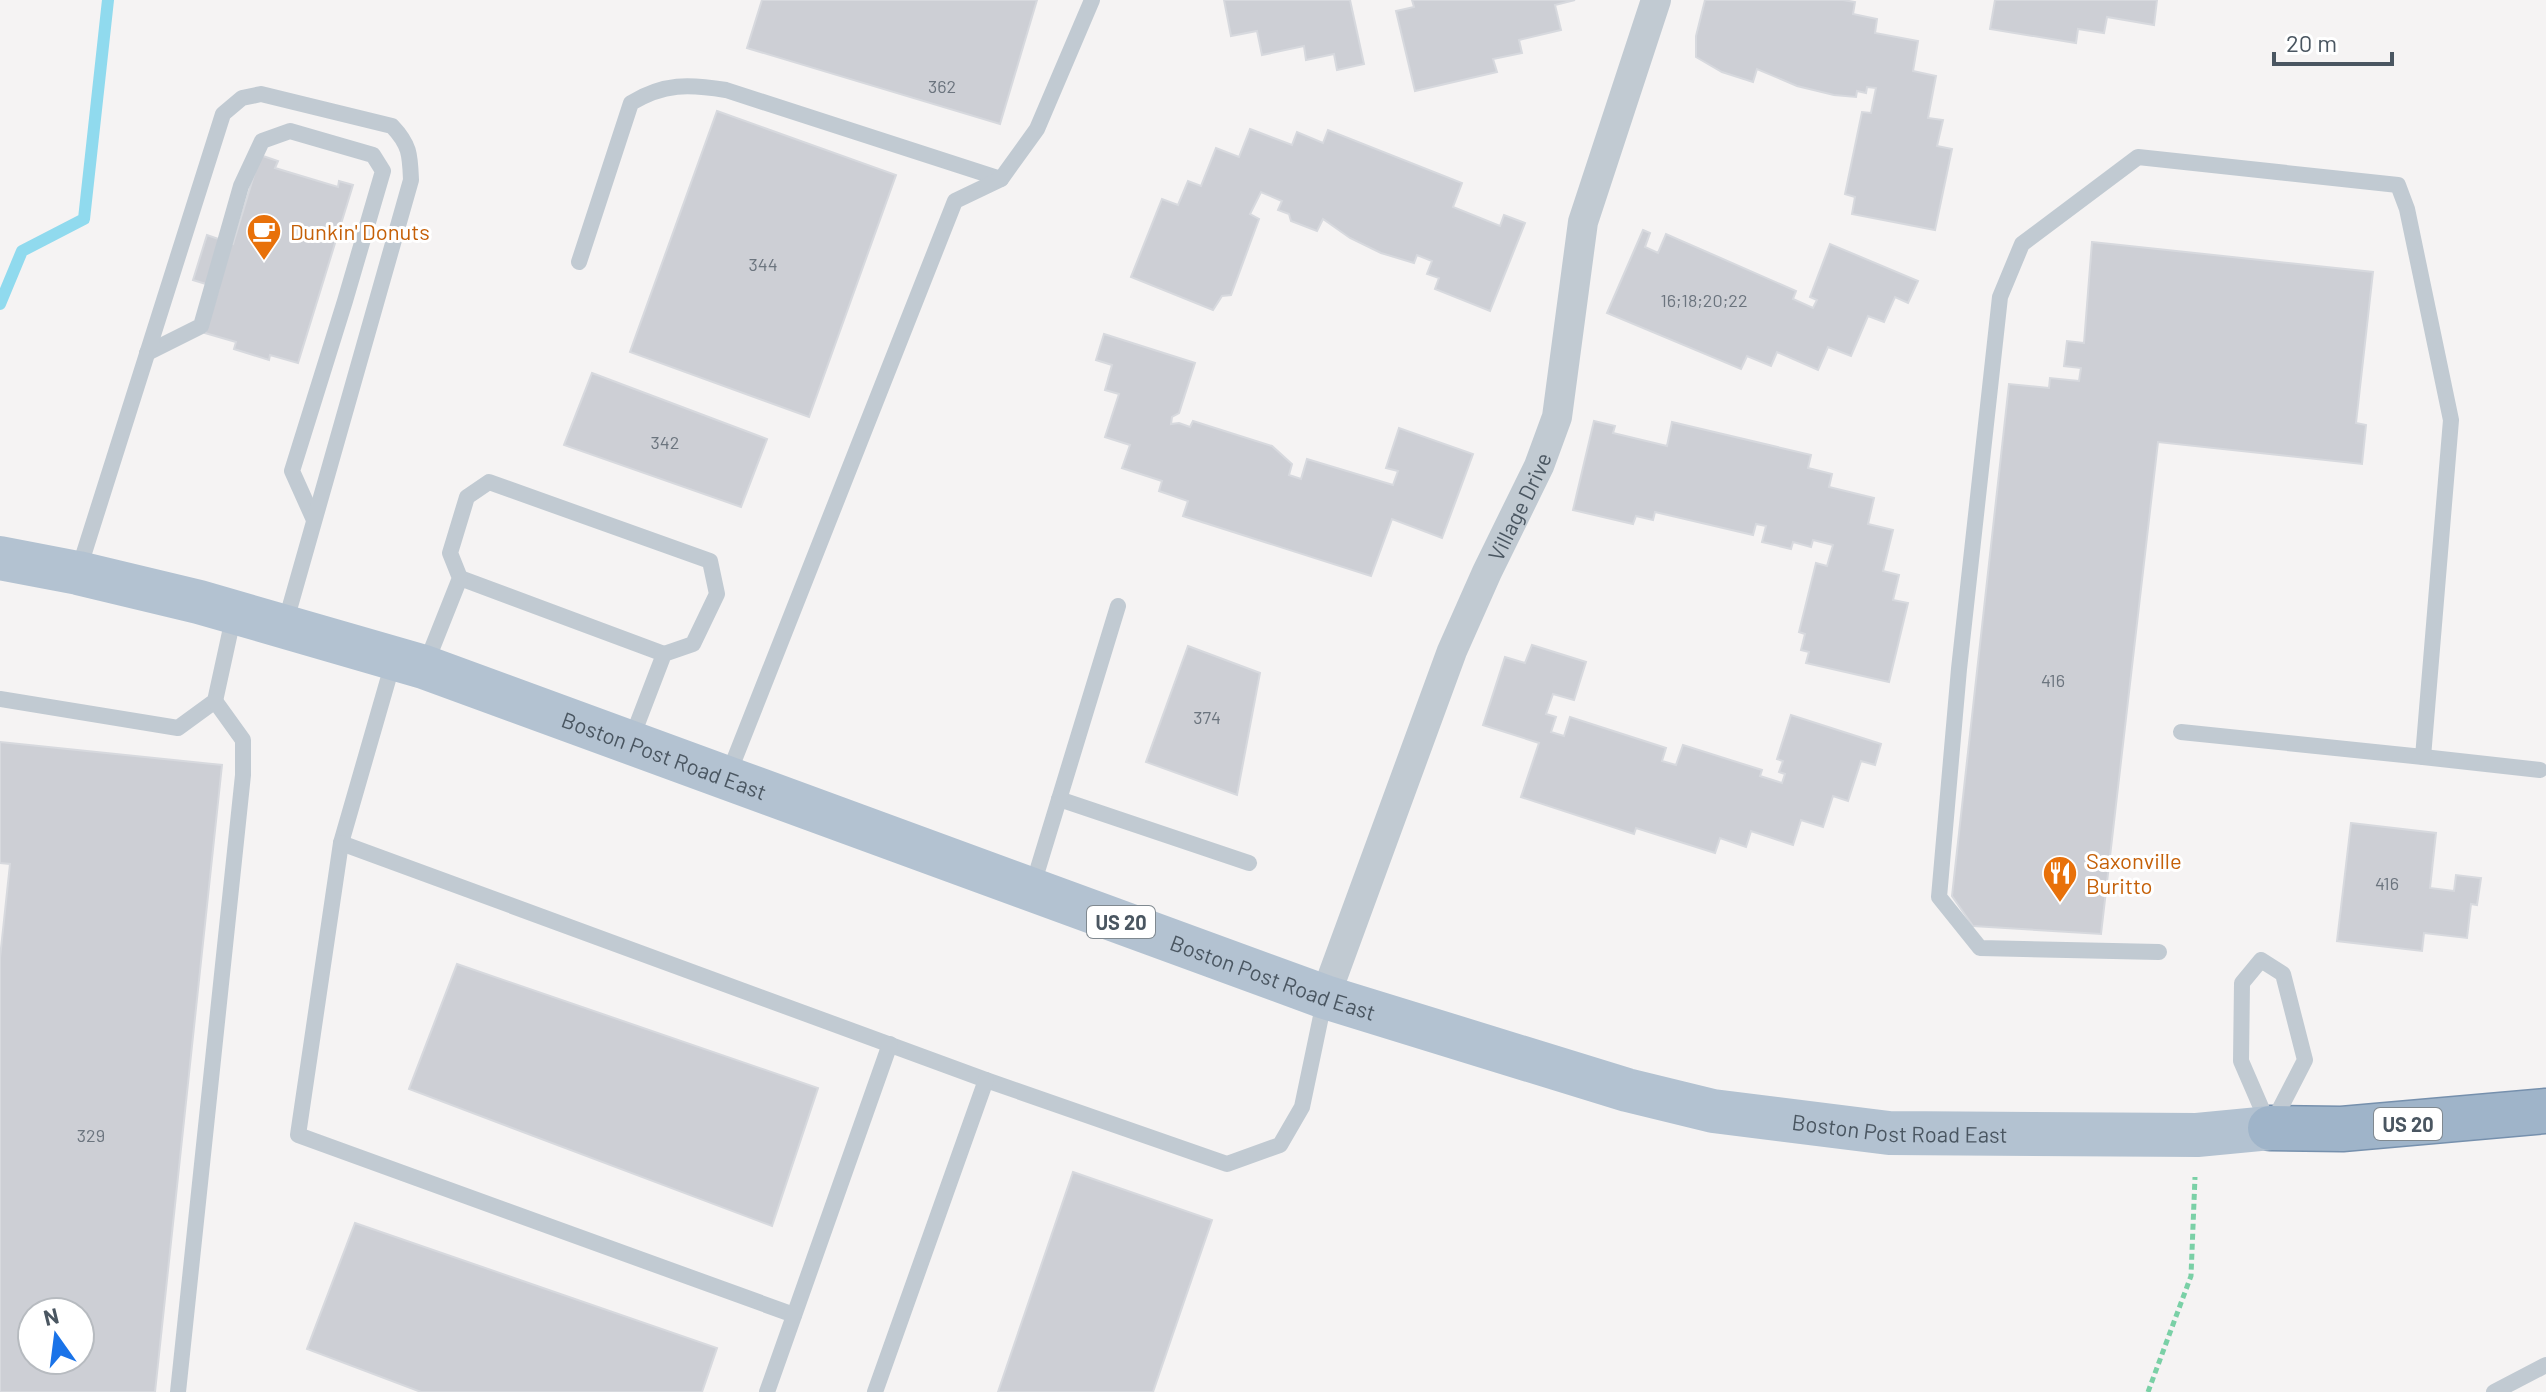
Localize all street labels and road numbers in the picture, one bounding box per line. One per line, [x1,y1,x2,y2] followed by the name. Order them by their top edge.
[1482,449,1556,565] street label: Village Drive
[558,706,770,804] street label: Boston Post Road East
[1087,906,1155,938] road number: US 20
[1167,929,1379,1025] street label: Boston Post Road East
[1791,1108,2008,1147] street label: Boston Post Road East
[2374,1108,2442,1140] road number: US 20

